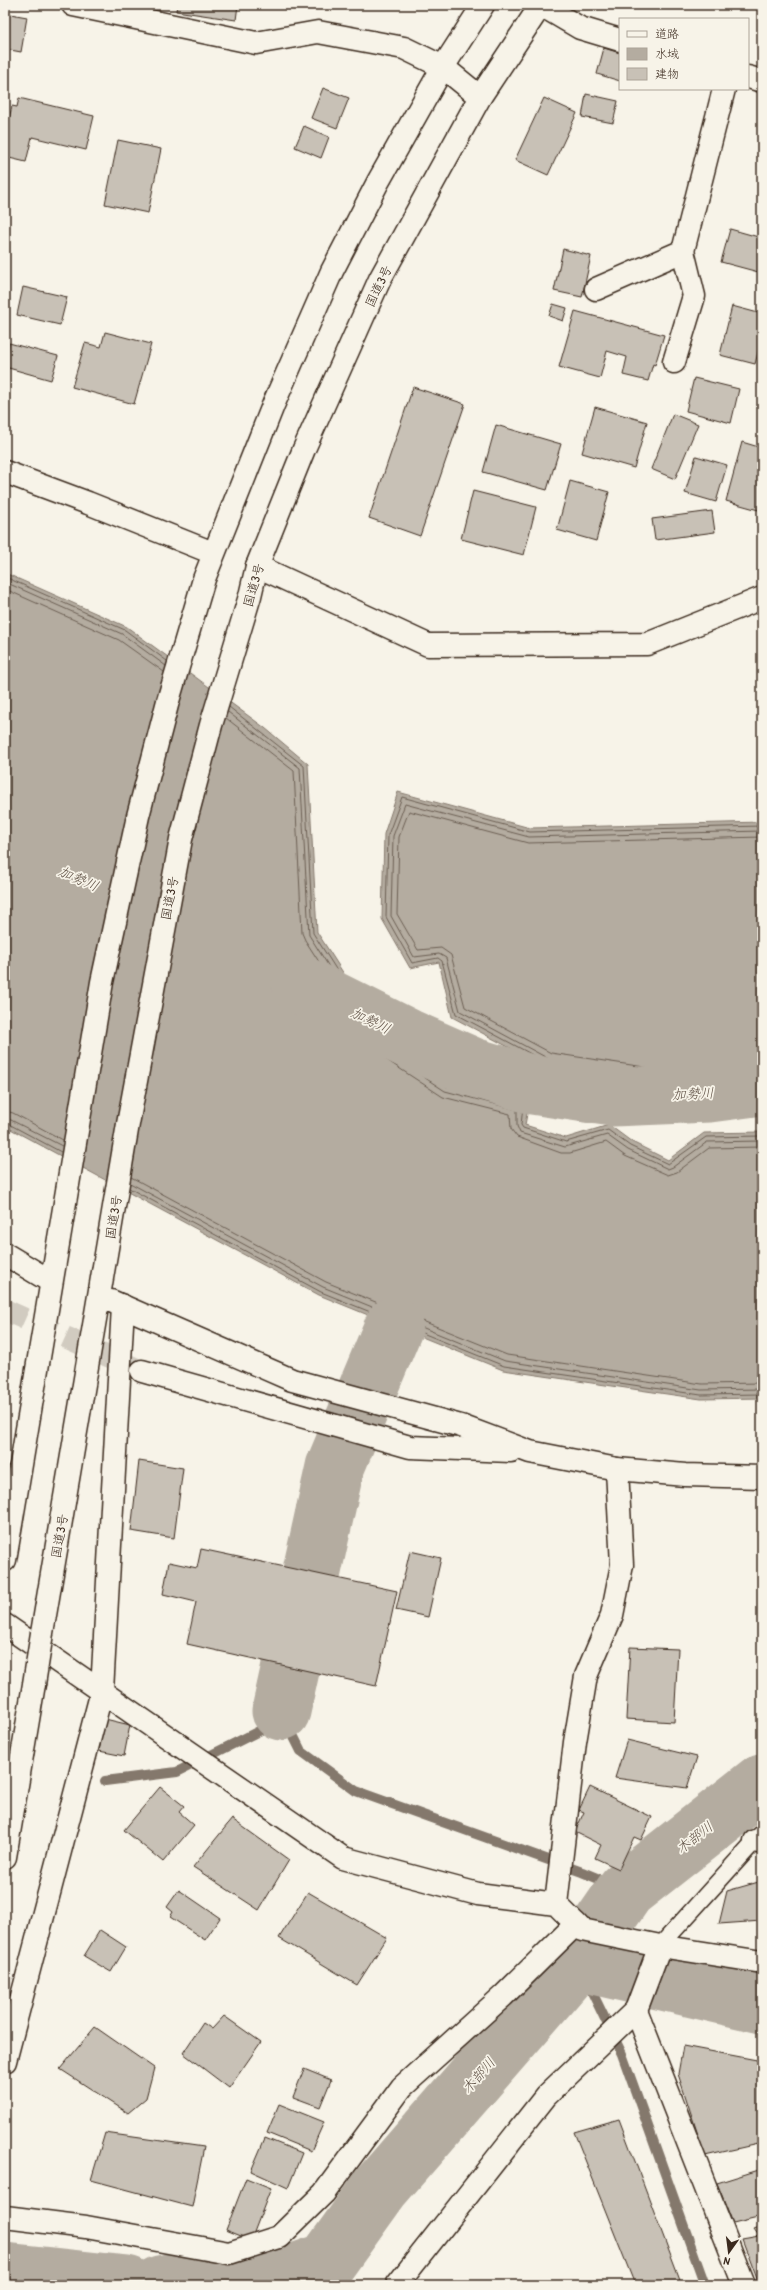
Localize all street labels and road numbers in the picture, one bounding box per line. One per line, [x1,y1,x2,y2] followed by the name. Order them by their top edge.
[360,262,396,310] street label: 国道3号
[238,561,268,609] street label: 国道3号
[156,874,182,922] street label: 国道3号
[101,1193,125,1241] street label: 国道3号
[46,1512,72,1560] street label: 国道3号

